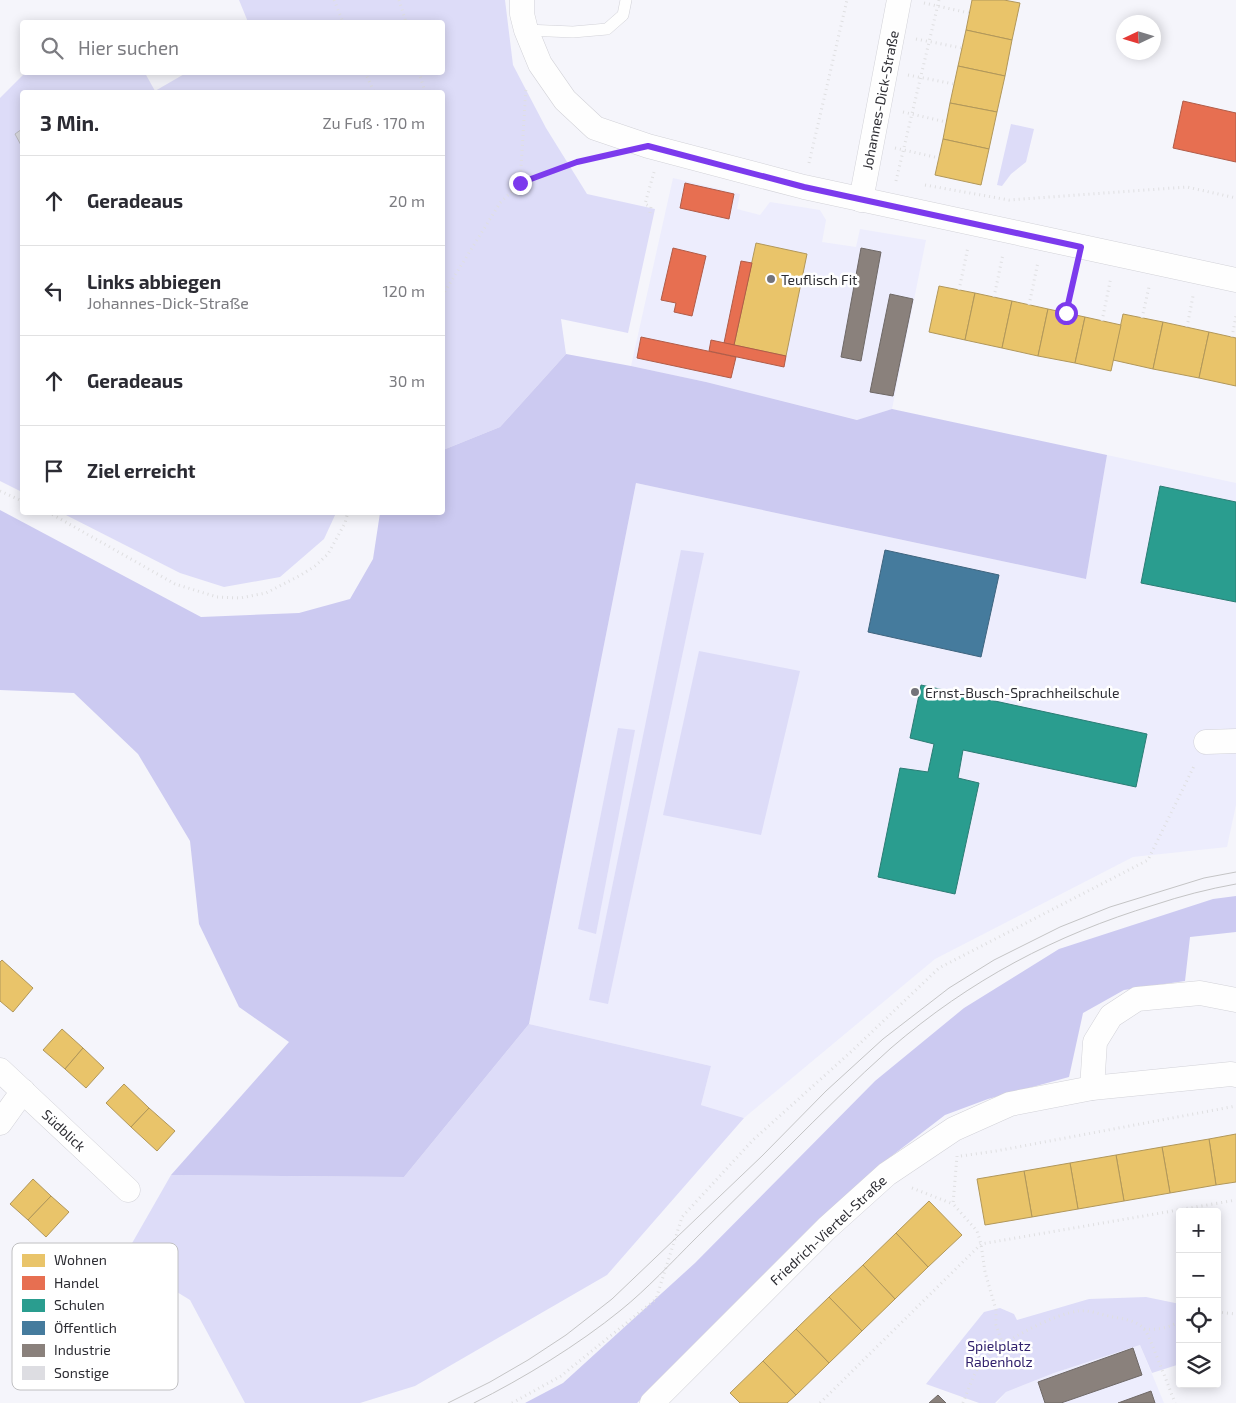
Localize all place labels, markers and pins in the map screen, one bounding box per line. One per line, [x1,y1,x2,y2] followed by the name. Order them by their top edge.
[781,271,857,288] place label: Teuflisch Fit
[765,273,777,285] marker: Teuflisch Fit
[925,684,1119,701] place label: Ernst-Busch-Sprachheilschule
[909,686,921,698] marker: Ernst-Busch-Sprachheilschule

